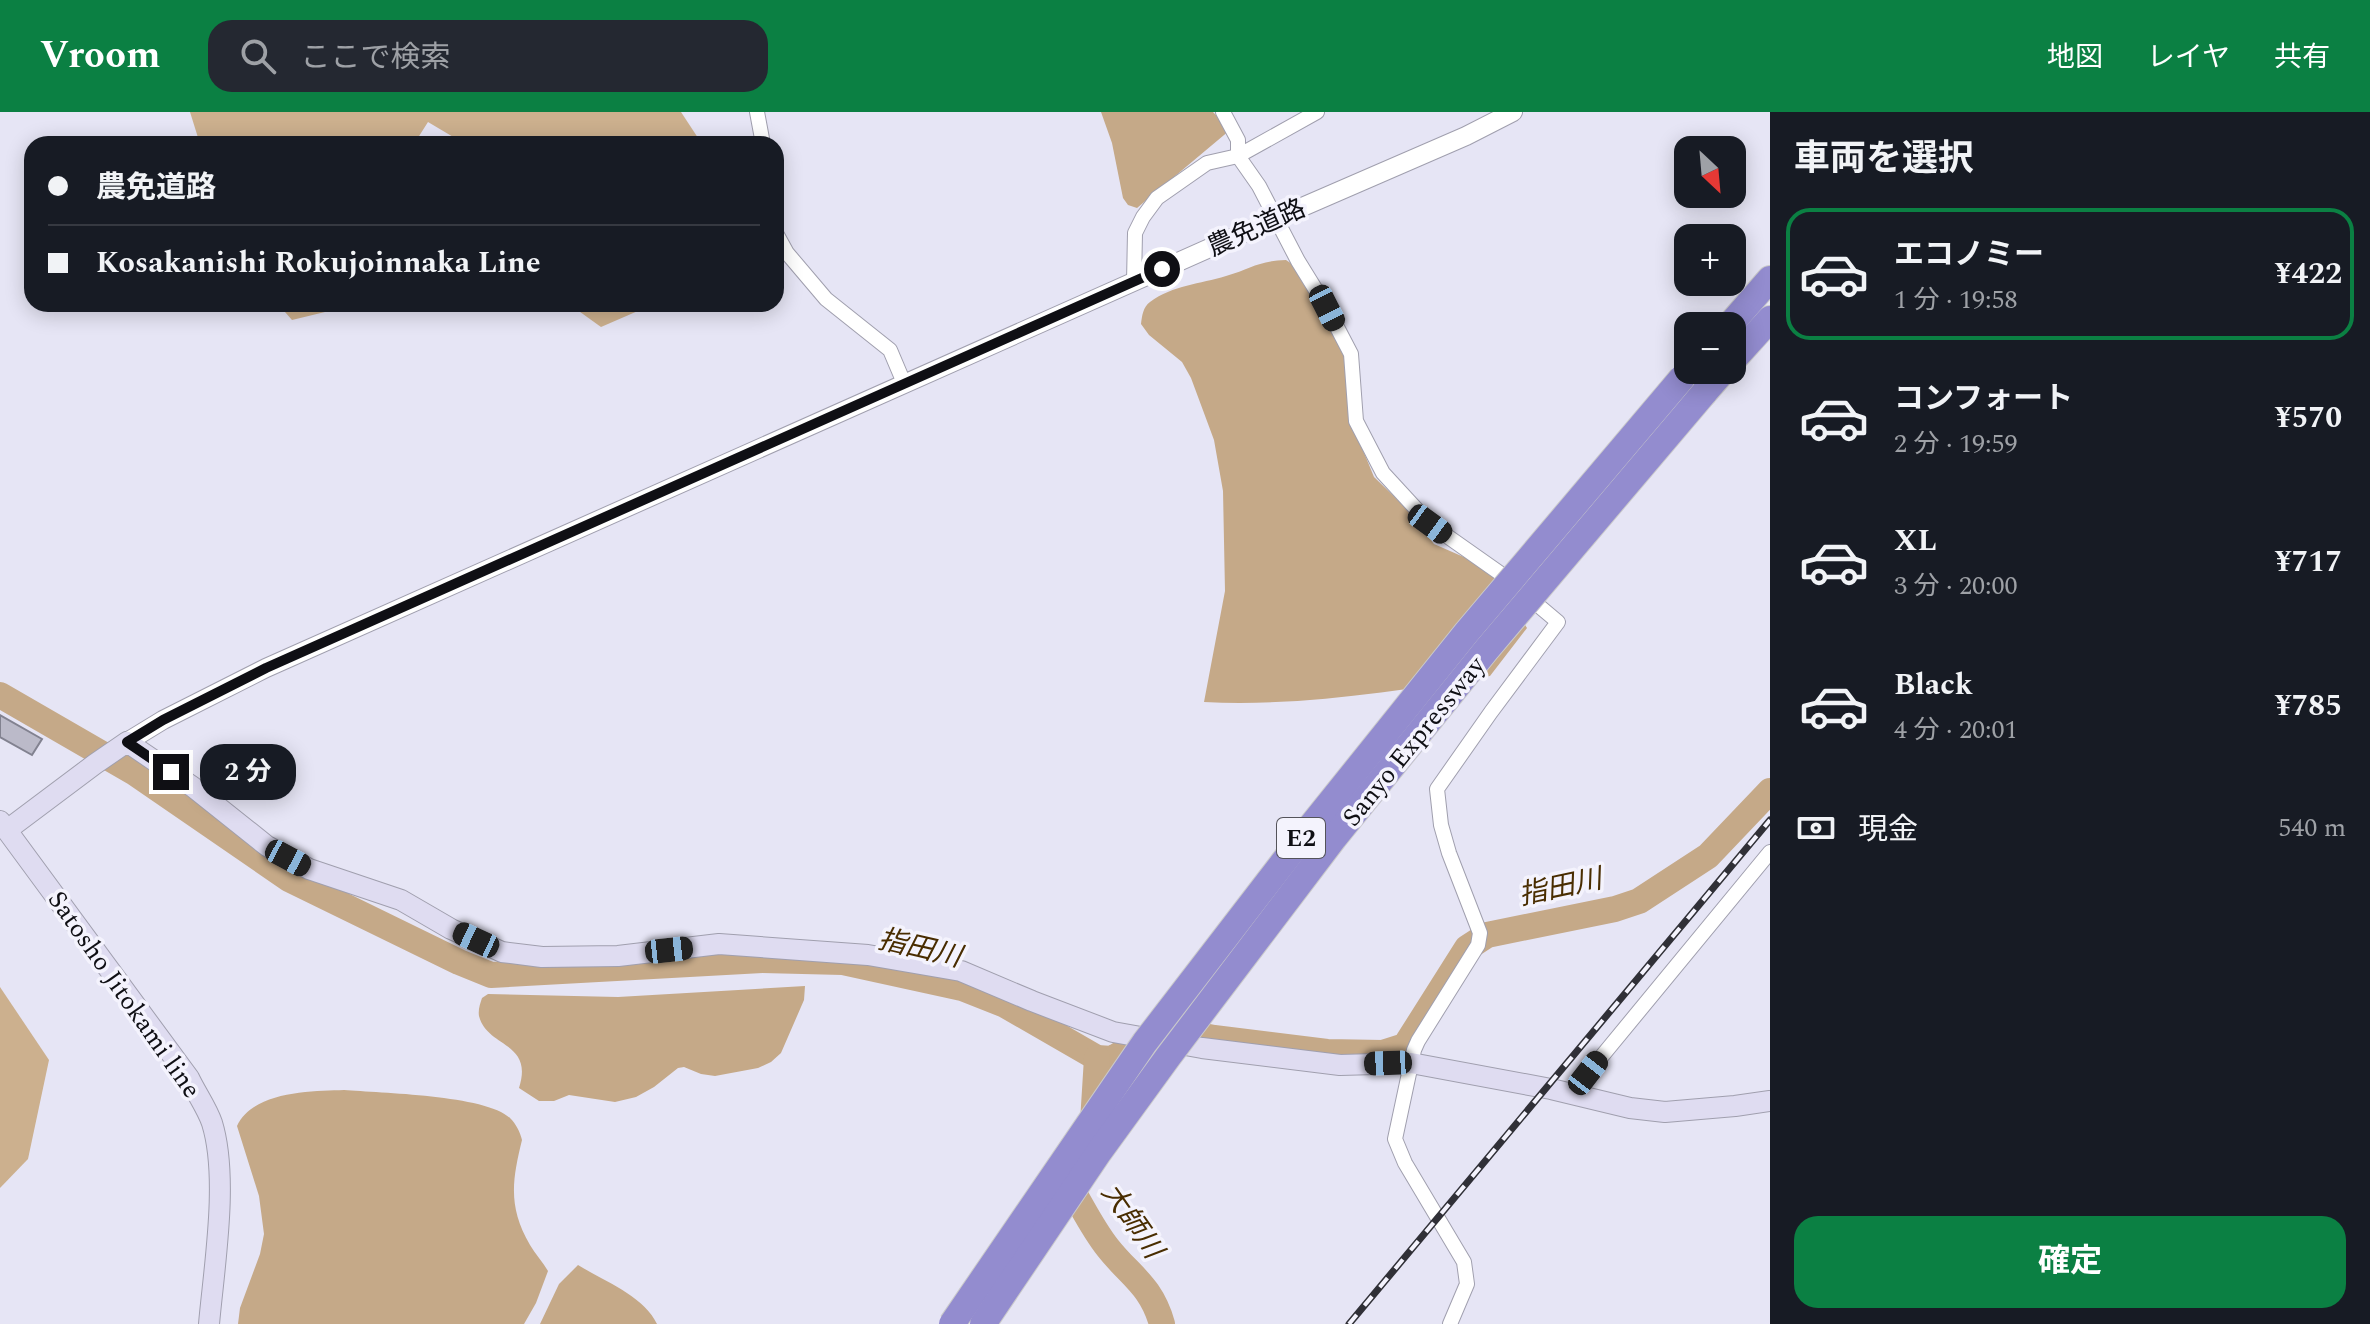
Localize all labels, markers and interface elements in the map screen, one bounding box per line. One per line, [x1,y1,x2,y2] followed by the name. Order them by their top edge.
[208,20,768,92] search box
[40,27,160,85] text: Vroom
[236,34,280,78] icon: search
[300,35,450,81] text: ここで検索
[2047,36,2103,79] text: 地図
[2147,36,2230,79] text: レイヤ
[2274,36,2330,79] text: 共有
[1794,132,1974,187] text: 車両を選択
[1674,136,1746,208] north arrow
[1674,136,1746,384] map controls
[96,165,216,211] text: 農免道路
[1201,188,1312,267] street label: 農免道路
[1674,224,1746,296] button: +
[1894,232,2044,278] text: エコノミー
[1798,238,1870,310] icon: car
[96,240,541,286] text: Kosakanishi Rokujoinnaka Line
[1144,251,1180,287] route start
[2275,251,2342,297] text: ¥422
[1894,280,2018,320] text: 1 分 · 19:58
[1305,281,1349,335] car
[1674,312,1746,384] button: −
[1894,376,2073,422] text: コンフォート
[1798,382,1870,454] icon: car
[2275,395,2342,441] text: ¥570
[1894,424,2018,464] text: 2 分 · 19:59
[1404,500,1456,548] car
[1894,518,1937,564] text: XL
[1798,526,1870,598] icon: car
[2275,539,2342,585] text: ¥717
[1894,566,2018,606] text: 3 分 · 20:00
[1332,647,1496,836] street label: Sanyo Expressway
[1894,662,1973,708] text: Black
[1798,670,1870,742] icon: car
[2275,683,2342,729] text: ¥785
[1894,710,2018,750] text: 4 分 · 20:01
[199,744,295,800] callout: 2 分
[224,752,272,792] text: 2 分
[153,754,189,790] route end
[1794,806,1838,850] icon: cash
[1858,807,1918,853] text: 現金
[2278,808,2346,848] text: 540 m
[1277,818,1325,858] road number: E2
[261,836,315,880] car
[1515,857,1609,917] water label: 指田川
[37,882,211,1107] street label: Satosho Jitokami line
[874,918,968,980] water label: 指田川
[449,919,503,961] car
[644,936,694,964] car
[1564,1047,1612,1099] car
[1364,1050,1412,1076] car
[1090,1174,1175,1270] water label: 大師川
[1794,1216,2346,1308] button: 確定

